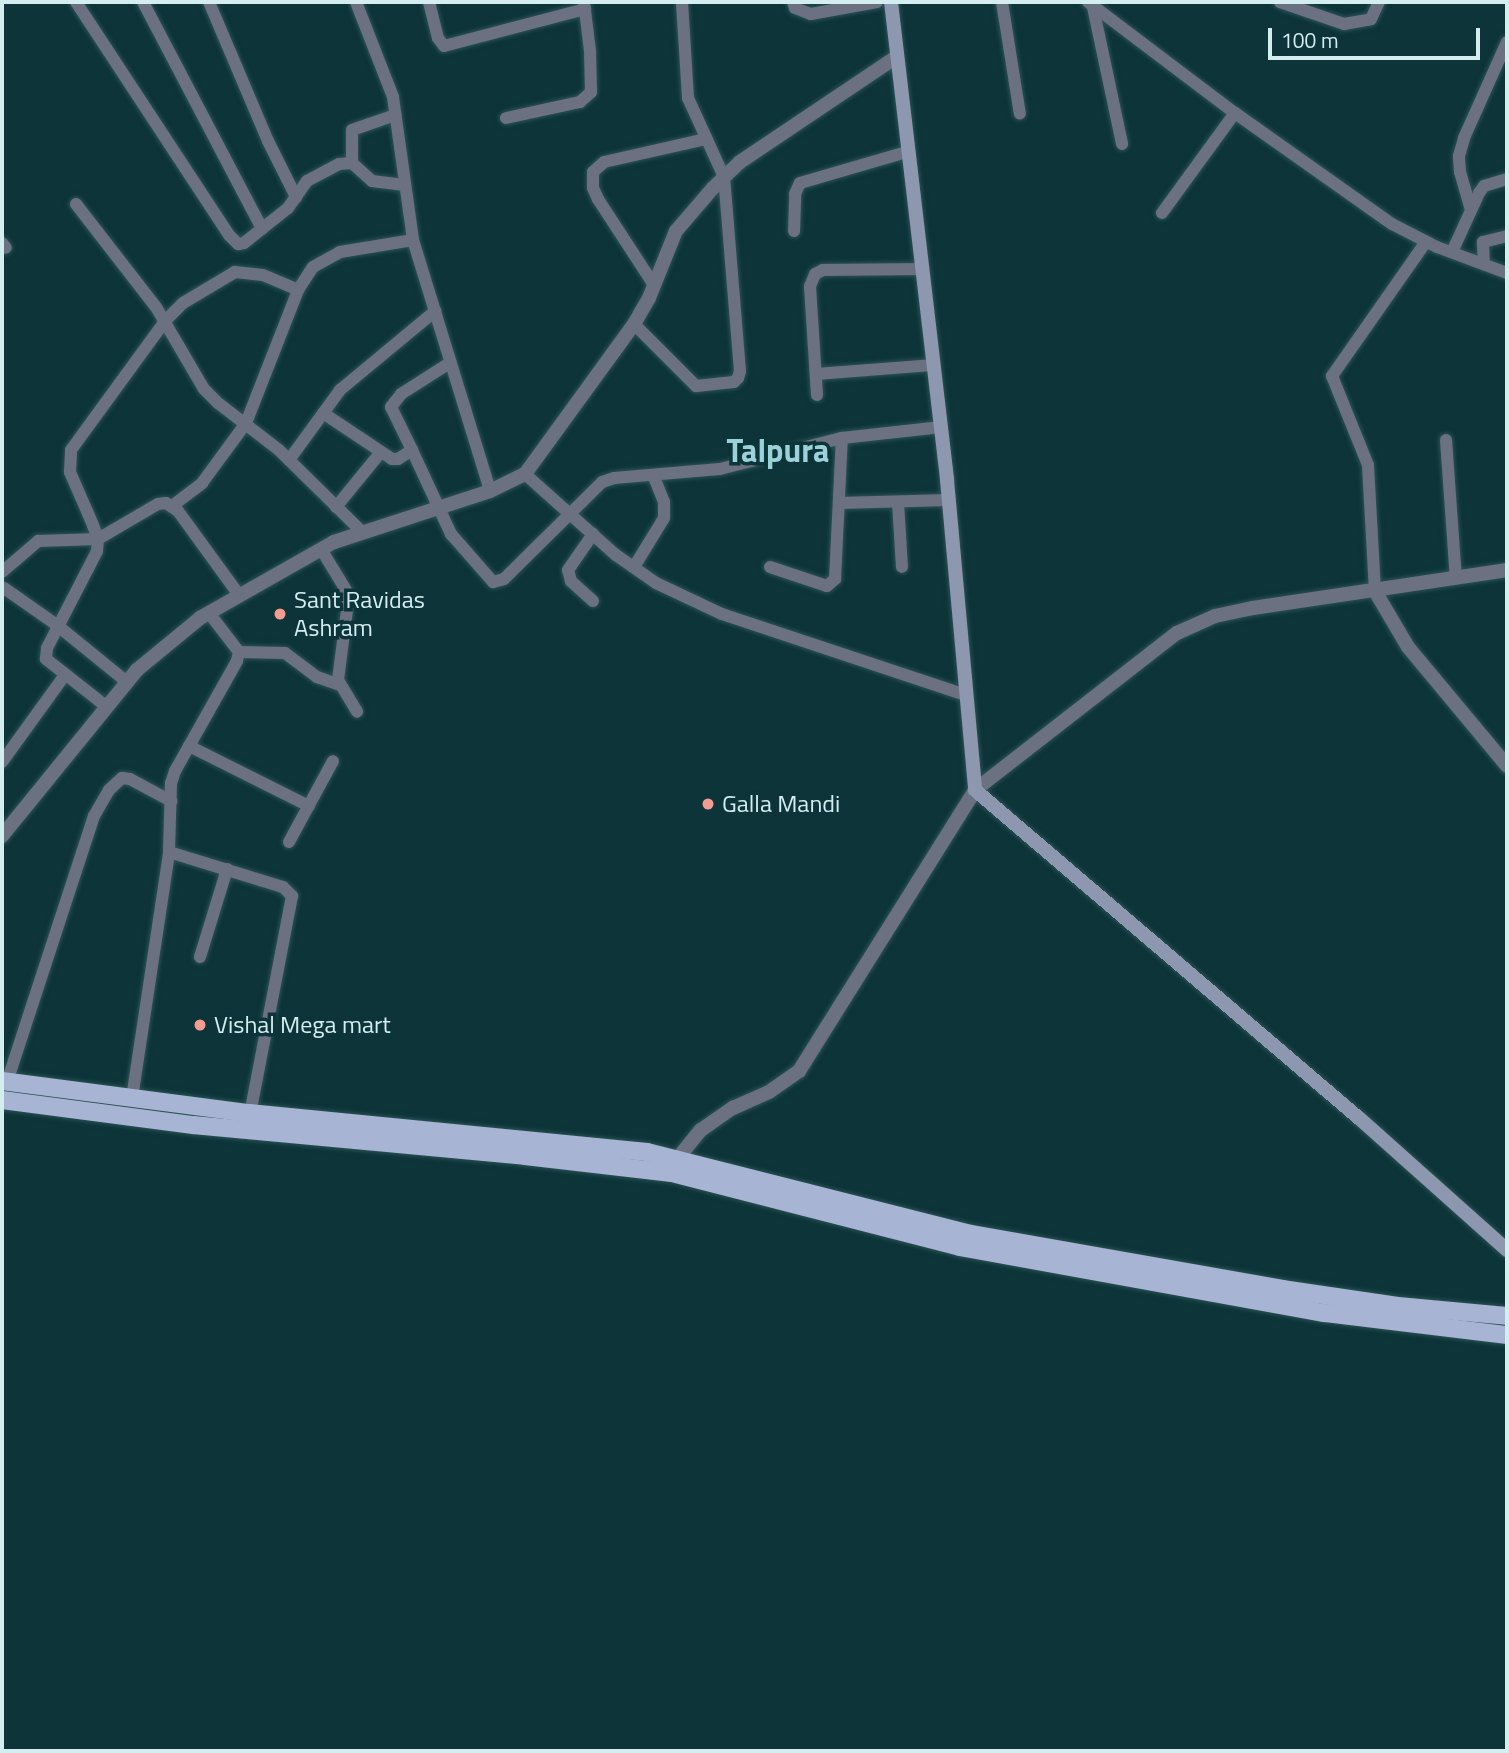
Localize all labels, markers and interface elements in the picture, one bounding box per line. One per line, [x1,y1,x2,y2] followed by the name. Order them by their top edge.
[1271,14,1483,58] scale bar
[1281,24,1338,56] text: 100 m
[727,431,829,469] district label: Talpura
[294,586,425,642] place label: Sant Ravidas Ashram
[272,606,288,622] marker: Sant Ravidas Ashram
[722,790,840,818] place label: Galla Mandi
[700,796,716,812] marker: Galla Mandi
[214,1011,391,1039] place label: Vishal Mega mart
[192,1017,208,1033] marker: Vishal Mega mart

